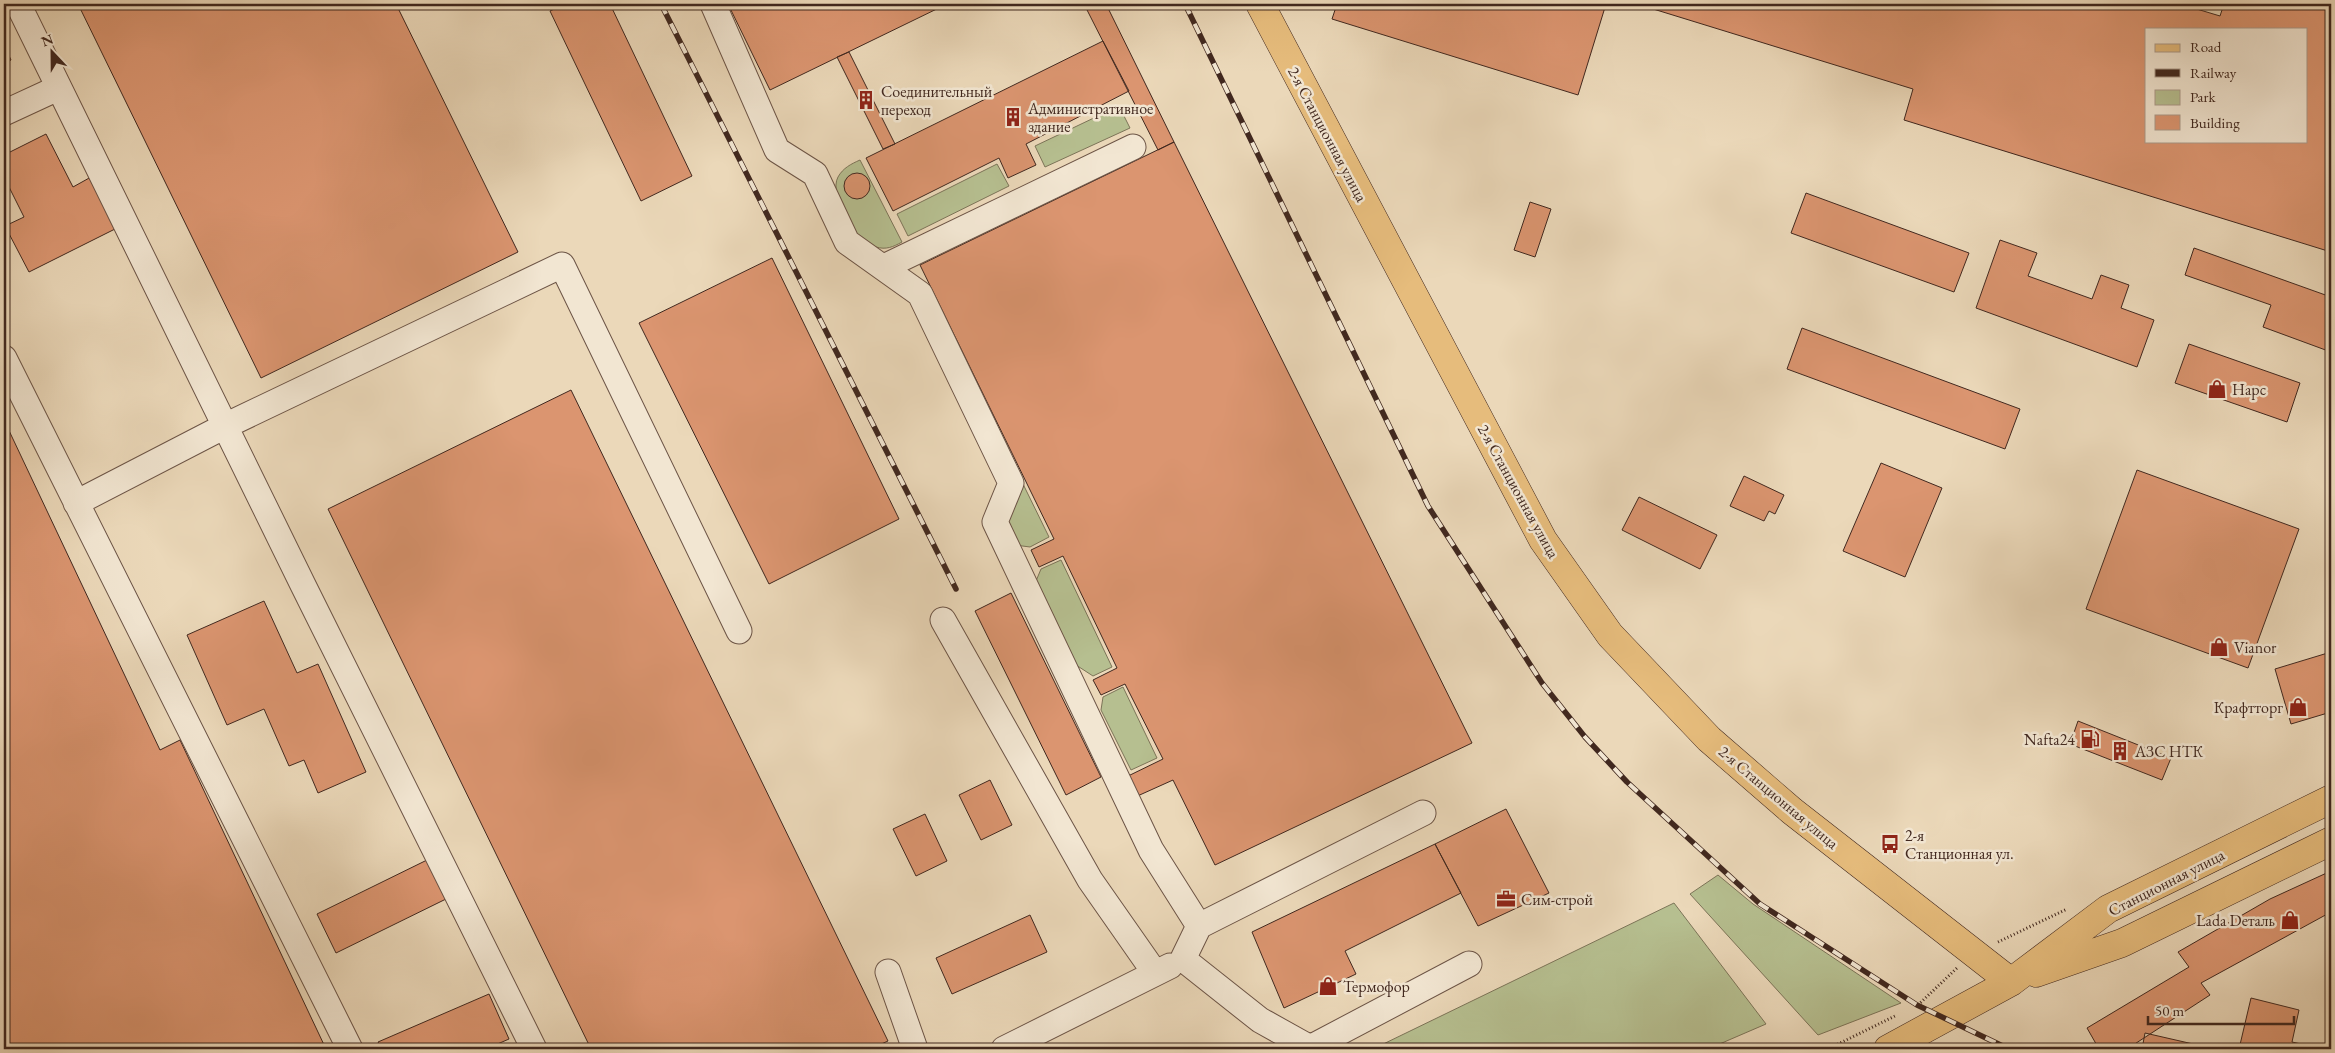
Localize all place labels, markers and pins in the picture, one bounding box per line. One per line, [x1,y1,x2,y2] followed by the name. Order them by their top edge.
[881,81,993,120] place label: Соединительный переход
[855,89,877,111] building icon: Соединительный переход
[1027,98,1153,137] place label: Административное здание
[1002,106,1024,128] building icon: Административное здание
[2206,378,2228,400] shop icon: Нарс
[2232,379,2266,400] place label: Нарс
[2208,636,2230,658] shop icon: Vianor
[2234,637,2277,658] place label: Vianor
[2287,696,2309,718] shop icon: Крафтторг
[2214,697,2283,718] place label: Крафтторг
[2079,728,2101,750] fuel station icon: Nafta24
[2024,729,2075,750] place label: Nafta24
[2109,740,2131,762] building icon: АЗС НТК
[2134,741,2203,762] place label: АЗС НТК
[1905,825,2014,864] place label: 2-я Станционная ул.
[1879,833,1901,855] bus stop icon: 2-я Станционная ул.
[1495,888,1517,910] office icon: Сим-строй
[1521,889,1593,910] place label: Сим-строй
[2279,909,2301,931] shop icon: Lada Dеталь
[2196,910,2275,931] place label: Lada Dеталь
[1317,975,1339,997] shop icon: Термофор
[1343,976,1410,997] place label: Термофор

